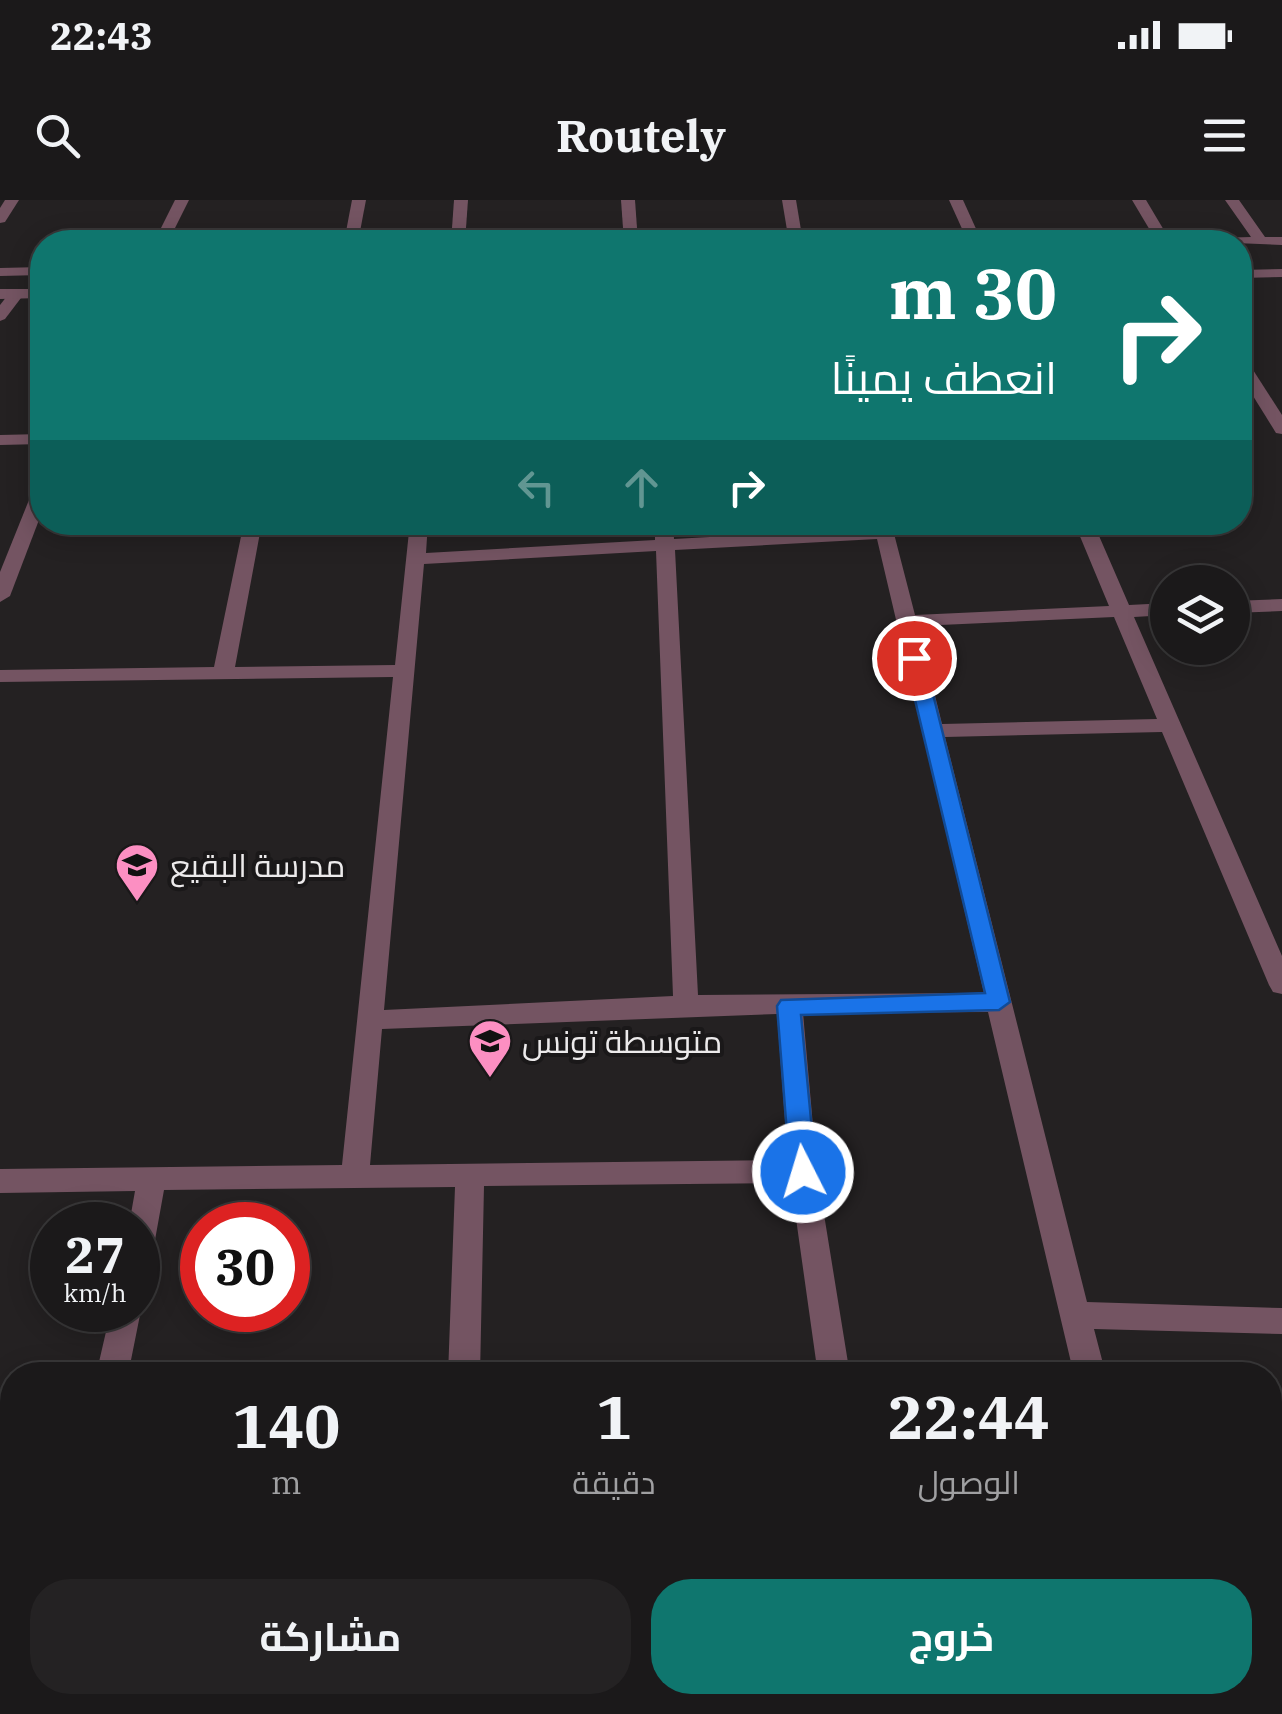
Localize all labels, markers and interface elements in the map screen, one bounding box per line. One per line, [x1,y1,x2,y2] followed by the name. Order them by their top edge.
[50,11,153,60] text: 22:43
[556,106,726,164] text: Routely
[30,108,85,163] icon: search
[1197,108,1252,163] icon: menu
[889,247,1057,338] text: 30 m
[1092,270,1222,400] icon: right
[831,348,1057,406] text: انعطف يمينًا
[509,460,564,515] icon: left
[614,460,669,515] icon: ahead
[719,460,774,515] icon: right
[1150,565,1250,665] map controls
[1150,565,1250,665] button: layers
[872,616,957,701] pin
[887,631,942,686] icon: arrive
[114,842,160,903] school or university icon: مدرسة البقيع
[170,844,345,888] place label: مدرسة البقيع
[467,1018,513,1079] school or university icon: متوسطة تونس
[522,1020,722,1062] place label: متوسطة تونس
[751,1120,855,1224] position arrow
[180,1202,310,1332] speed limit sign: 30
[65,1222,125,1287] text: 27
[63,1276,127,1309] text: km/h
[596,1377,632,1456] text: 1
[888,1377,1050,1456] text: 22:44
[232,1386,340,1465] text: 140
[271,1461,301,1503] text: m
[572,1461,656,1503] text: دقيقة
[918,1461,1020,1503] text: الوصول
[30,1579,631,1694] button: مشاركة
[651,1579,1252,1694] button: خروج

